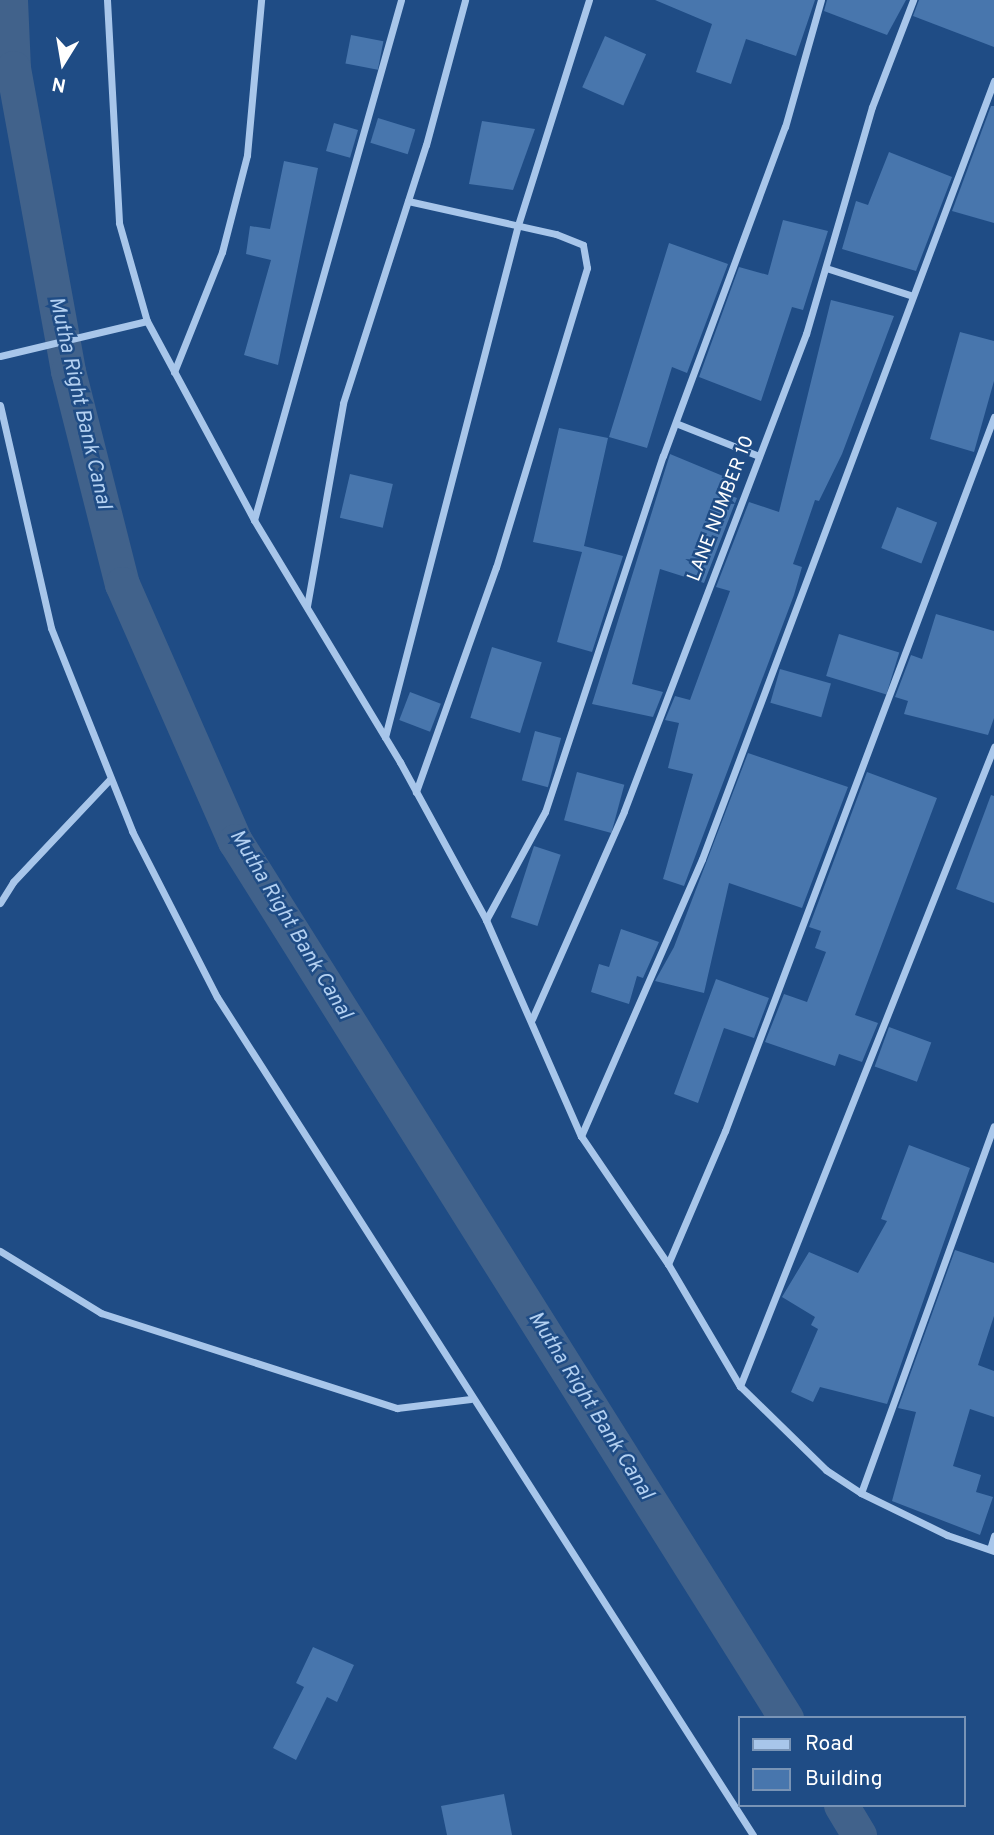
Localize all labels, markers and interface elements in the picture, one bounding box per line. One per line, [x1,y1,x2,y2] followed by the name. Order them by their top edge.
[28,28,98,98] north arrow
[50,71,68,97] text: N
[42,294,116,512] water label: Mutha Right Bank Canal
[684,433,760,585] street label: LANE NUMBER 10
[223,825,357,1025] water label: Mutha Right Bank Canal
[522,1307,658,1505] water label: Mutha Right Bank Canal
[738,1716,966,1807] legend
[805,1731,854,1758] text: Road
[805,1766,883,1793] text: Building

